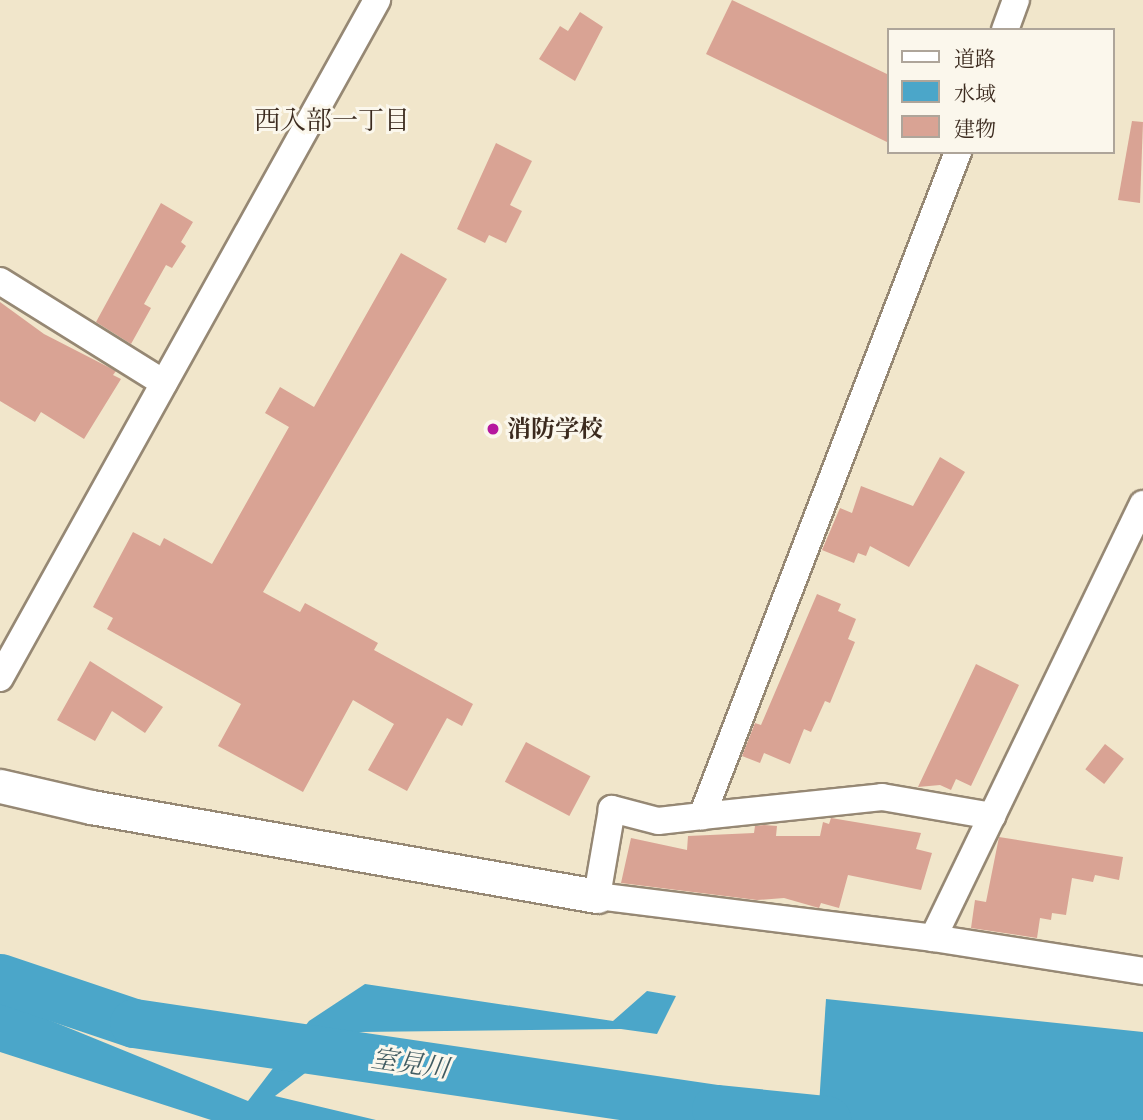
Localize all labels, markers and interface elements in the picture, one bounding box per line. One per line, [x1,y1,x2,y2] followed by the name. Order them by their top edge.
[888,28,1115,154] legend
[954,45,996,72] text: 道路
[954,80,996,107] text: 水域
[254,105,410,137] district label: 西入部一丁目
[954,115,996,142] text: 建物
[507,415,603,443] place label: 消防学校
[485,421,501,437] marker: 消防学校
[369,1043,451,1085] water label: 室見川

